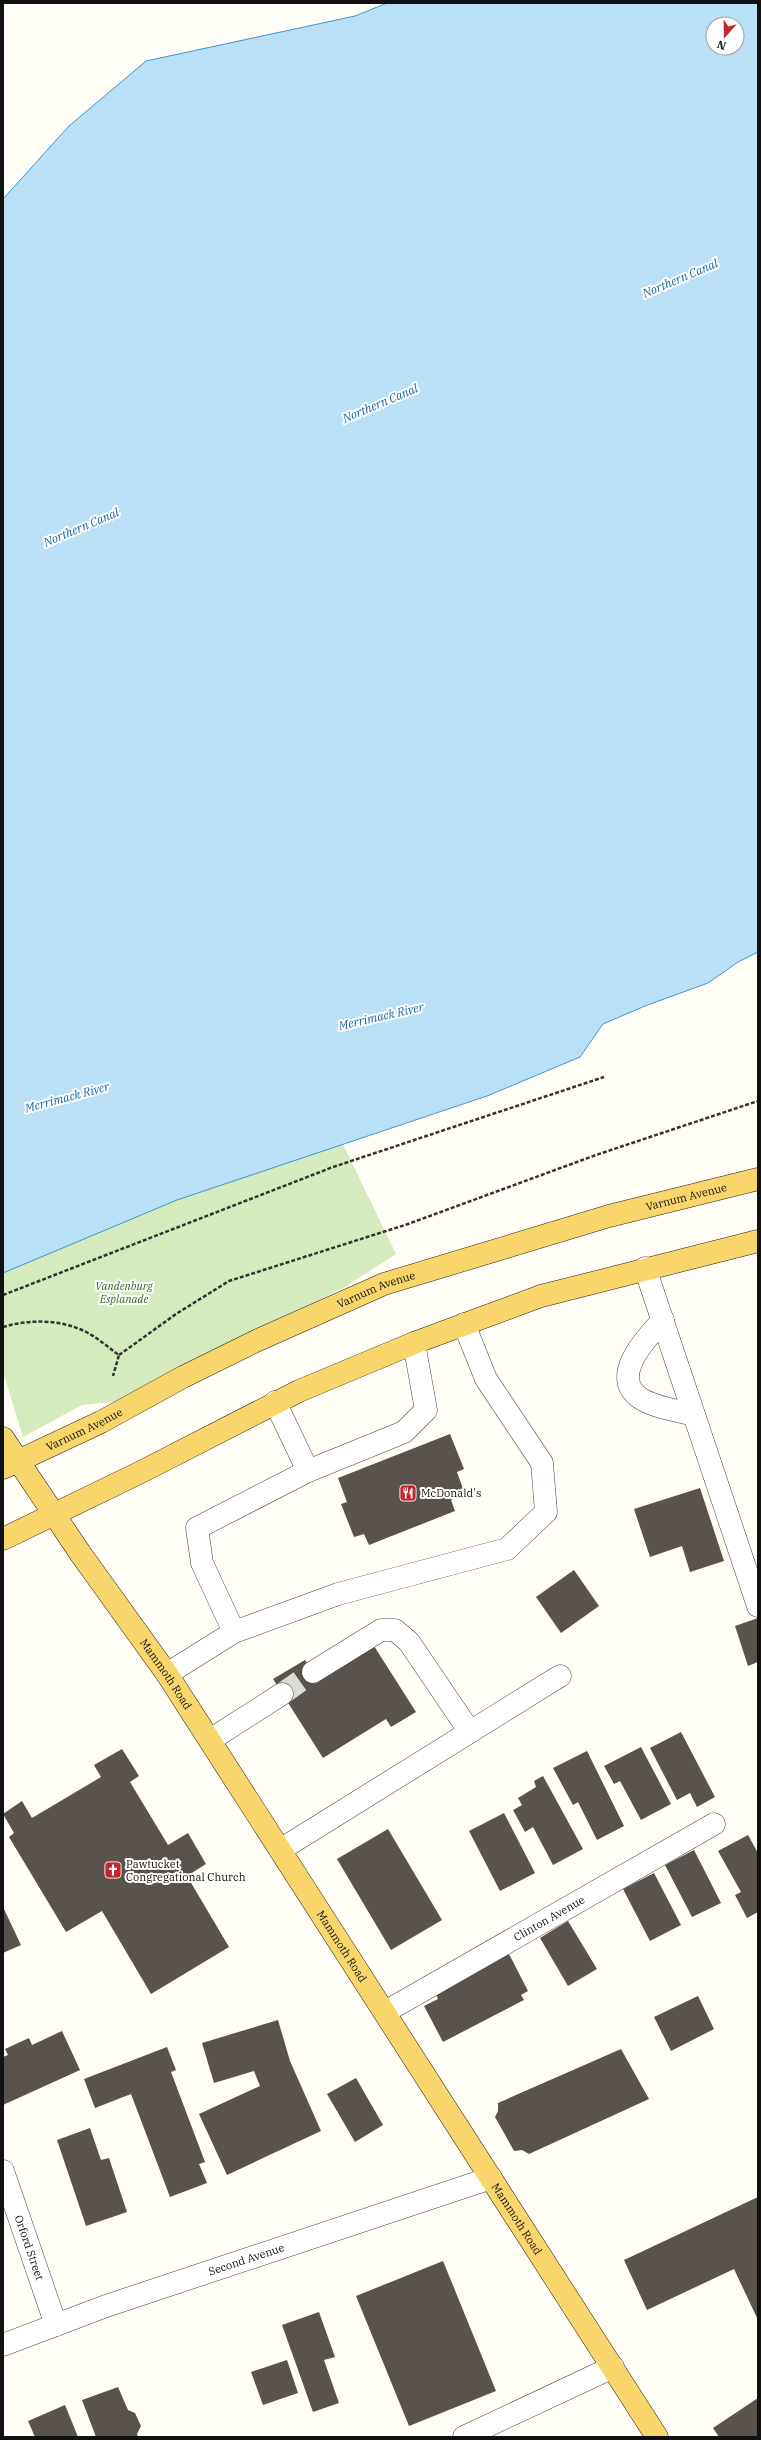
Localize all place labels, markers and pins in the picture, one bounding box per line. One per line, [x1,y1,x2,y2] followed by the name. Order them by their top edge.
[398,1483,418,1503] restaurant icon: McDonald's
[421,1486,481,1500] place label: McDonald's
[126,1857,246,1884] place label: Pawtucket Congregational Church
[103,1860,123,1880] church icon: Pawtucket Congregational Church

